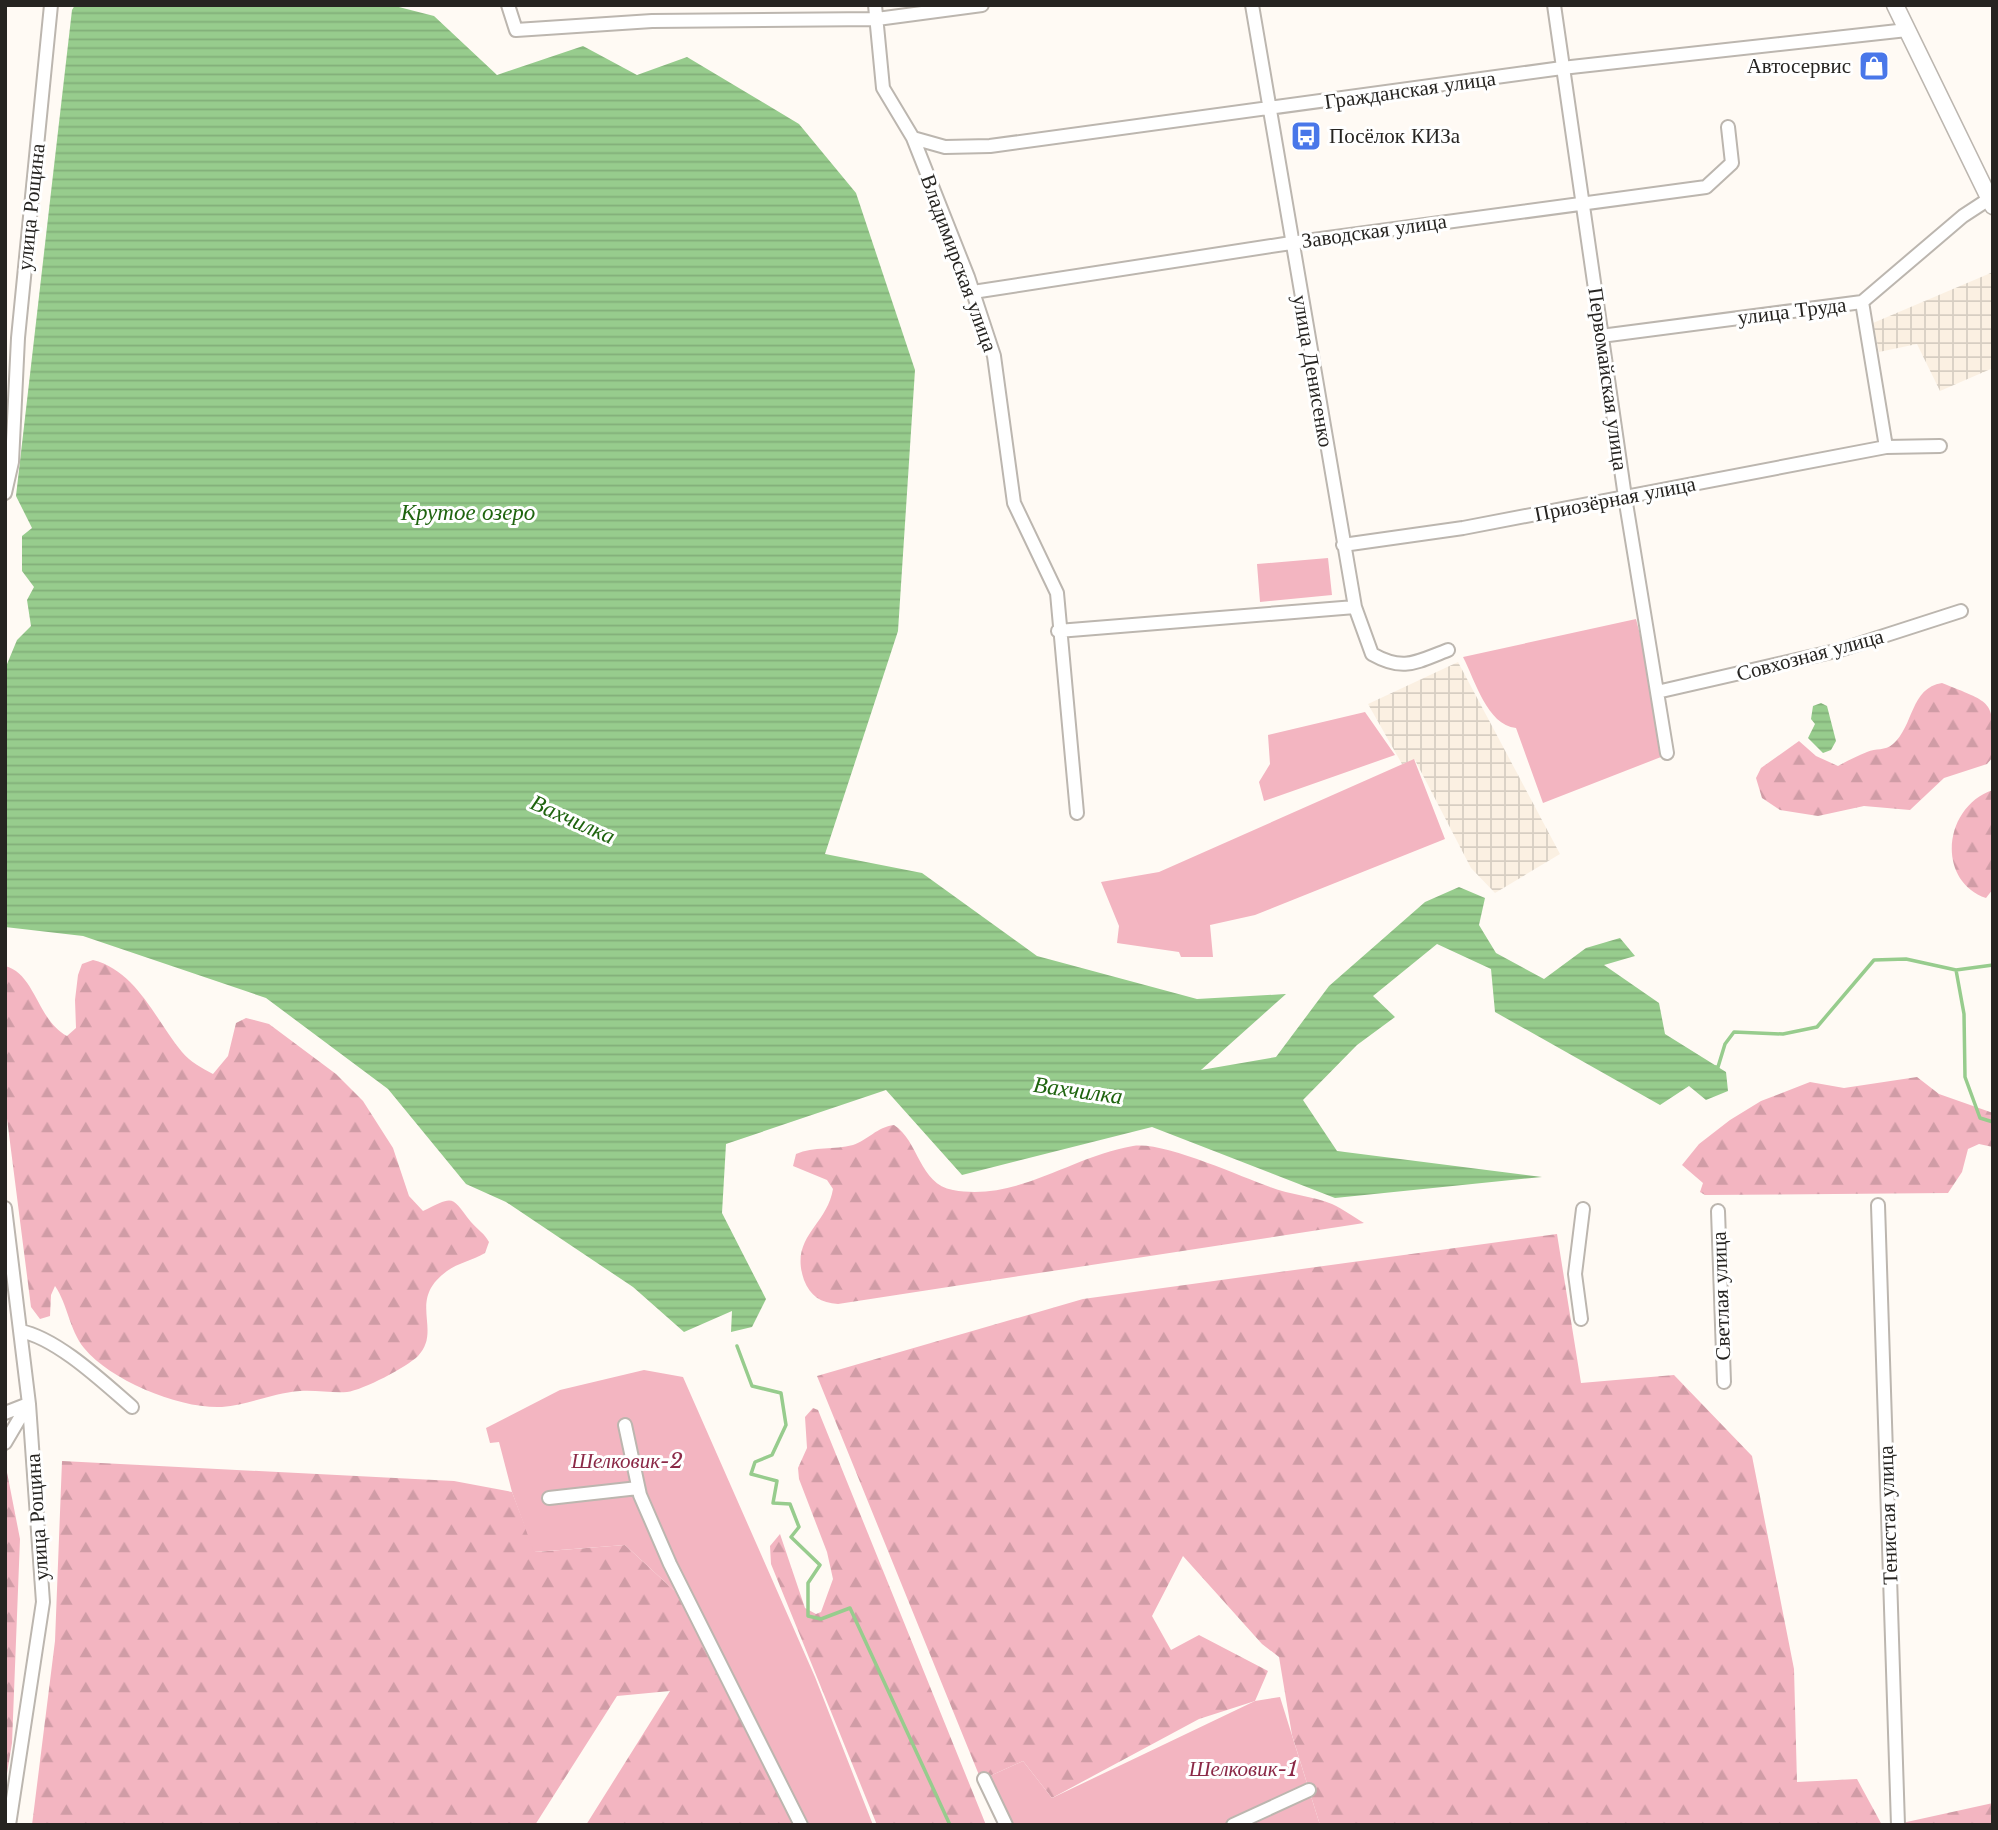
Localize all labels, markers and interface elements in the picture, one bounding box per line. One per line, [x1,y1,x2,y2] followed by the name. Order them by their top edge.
[1857,49,1891,83] shop icon: Автосервис
[1747,53,1851,79] place label: Автосервис
[1323,65,1498,115] street label: Гражданская улица
[1289,119,1323,153] bus stop icon: Посёлок КИЗа
[1329,123,1461,149] place label: Посёлок КИЗа
[11,142,51,272] street label: улица Рощина
[915,171,1003,356] street label: Владимирская улица
[1300,208,1449,254] street label: Заводская улица
[1582,286,1634,473] street label: Первомайская улица
[1736,291,1849,331] street label: улица Труда
[1287,293,1339,449] street label: улица Денисенко
[1532,470,1698,527] street label: Приозёрная улица
[400,498,535,526] water label: Крутое озеро
[1734,623,1887,687] street label: Совхозная улица
[526,788,620,850] water label: Вахчилка
[1032,1070,1124,1110] water label: Вахчилка
[1706,1230,1736,1361] street label: Светлая улица
[1873,1444,1903,1585] street label: Тенистая улица
[570,1448,683,1474] park label: Шелковик-2
[20,1452,54,1582] street label: улица Рощина
[1188,1756,1297,1782] park label: Шелковик-1

